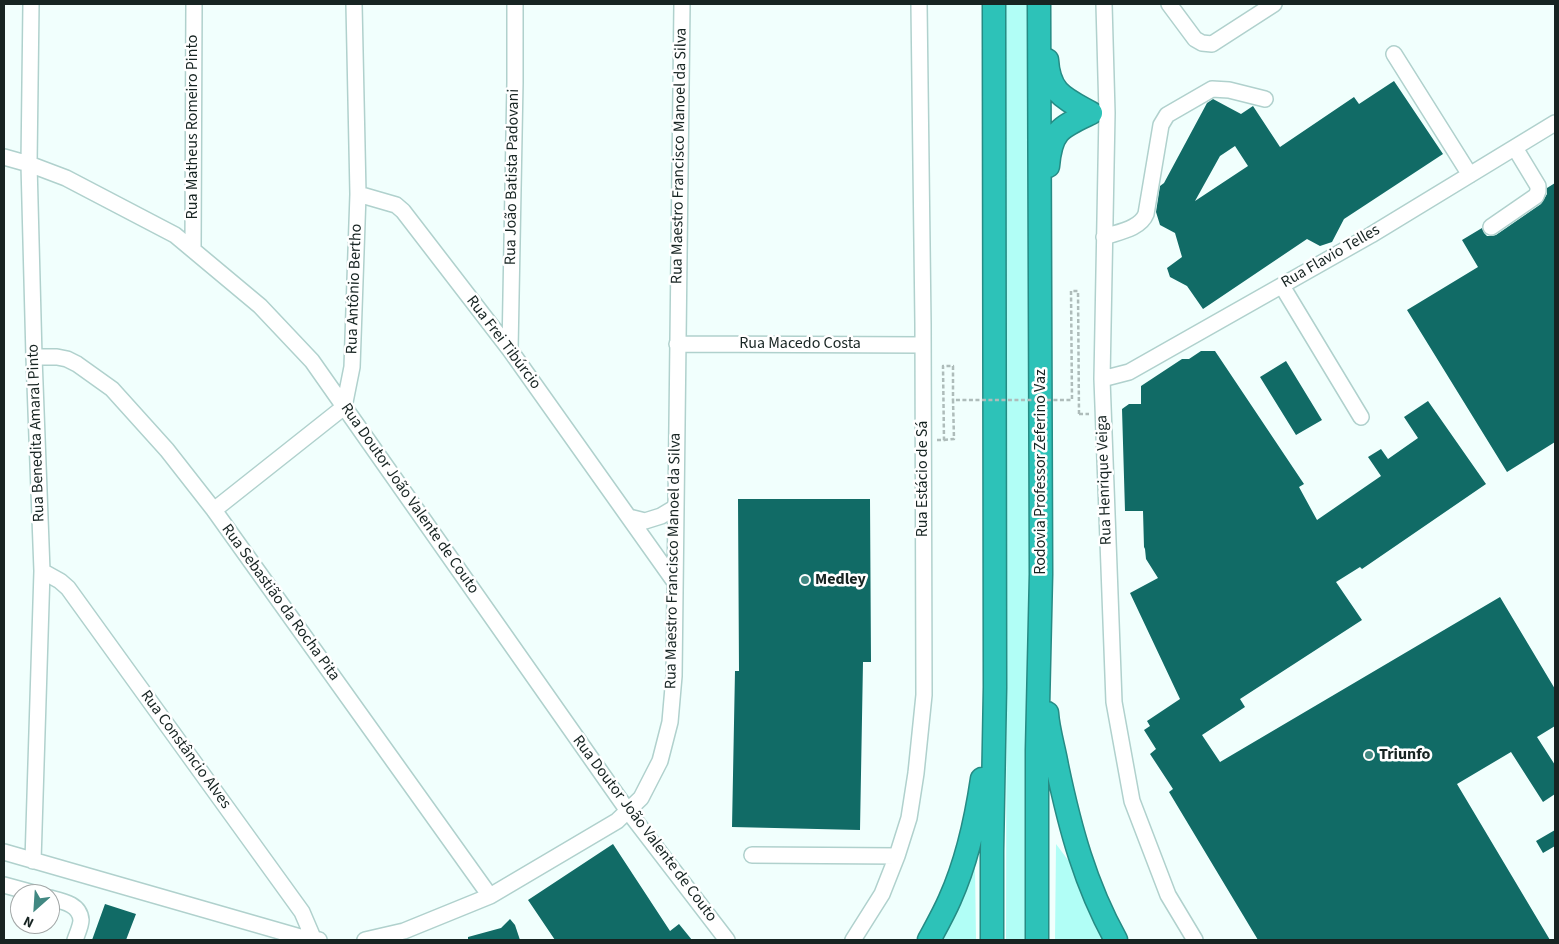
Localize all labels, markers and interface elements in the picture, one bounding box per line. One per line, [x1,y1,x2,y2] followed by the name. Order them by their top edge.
[668,28,692,284] street label: Rua Maestro Francisco Manoel da Silva
[183,35,203,219] street label: Rua Matheus Romeiro Pinto
[502,89,524,265] street label: Rua João Batista Padovani
[1278,221,1384,293] street label: Rua Flavio Telles
[343,223,367,355] street label: Rua Antônio Bertho
[461,292,545,394] street label: Rua Frei Tibúrcio
[739,334,861,354] street label: Rua Macedo Costa
[24,344,50,522] street label: Rua Benedita Amaral Pinto
[1031,369,1051,575] street label: Rodovia Professor Zeferino Vaz
[336,400,482,598] street label: Rua Doutor João Valente de Couto
[1093,415,1117,545] street label: Rua Henrique Veiga
[913,421,933,537] street label: Rua Estácio de Sá
[662,433,686,689] street label: Rua Maestro Francisco Manoel da Silva
[217,521,343,685] street label: Rua Sebastião da Rocha Pita
[815,570,866,590] place label: Medley
[799,574,811,586] marker: Medley
[136,687,234,813] street label: Rua Constâncio Alves
[568,732,720,926] street label: Rua Doutor João Valente de Couto
[1379,745,1430,765] place label: Triunfo
[1363,749,1375,761] marker: Triunfo
[10,884,60,934] north arrow
[20,911,37,933] text: N

